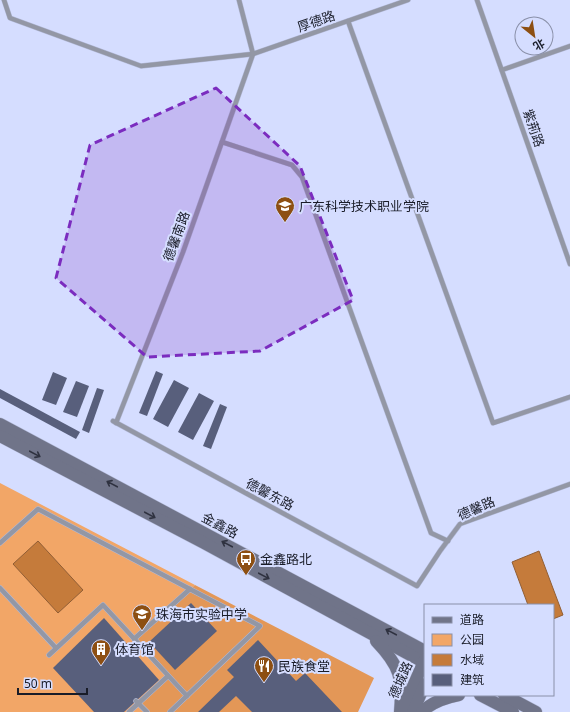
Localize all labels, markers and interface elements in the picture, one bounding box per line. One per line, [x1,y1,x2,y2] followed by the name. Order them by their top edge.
[295,6,337,36] street label: 厚德路
[514,16,554,56] north arrow
[531,36,548,54] text: 北
[519,107,549,149] street label: 紫荊路
[274,195,296,223] school or university icon: 广东科学技术职业学院
[299,197,429,215] place label: 广东科学技术职业学院
[159,208,193,264] street label: 德馨南路
[28,451,40,459] one-way arrow
[243,474,297,514] street label: 德馨东路
[106,479,118,487] one-way arrow
[455,492,497,524] street label: 德馨路
[199,508,241,542] street label: 金鑫路
[143,512,155,519] one-way arrow
[221,540,233,548] one-way arrow
[235,548,257,576] bus stop icon: 金鑫路北
[260,550,312,568] place label: 金鑫路北
[258,573,270,580] one-way arrow
[131,603,153,631] school or university icon: 珠海市实验中学
[424,604,554,696] legend
[156,605,247,623] place label: 珠海市实验中学
[460,611,484,628] text: 道路
[385,628,397,636] one-way arrow
[460,631,484,648] text: 公园
[90,638,112,666] building icon: 体育馆
[115,640,154,658] place label: 体育馆
[460,651,484,668] text: 水域
[253,655,275,683] restaurant icon: 民族食堂
[278,657,330,675] place label: 民族食堂
[384,659,416,701] street label: 德城路
[18,670,87,696] scale bar
[460,671,484,688] text: 建筑
[24,675,52,692] text: 50 m

